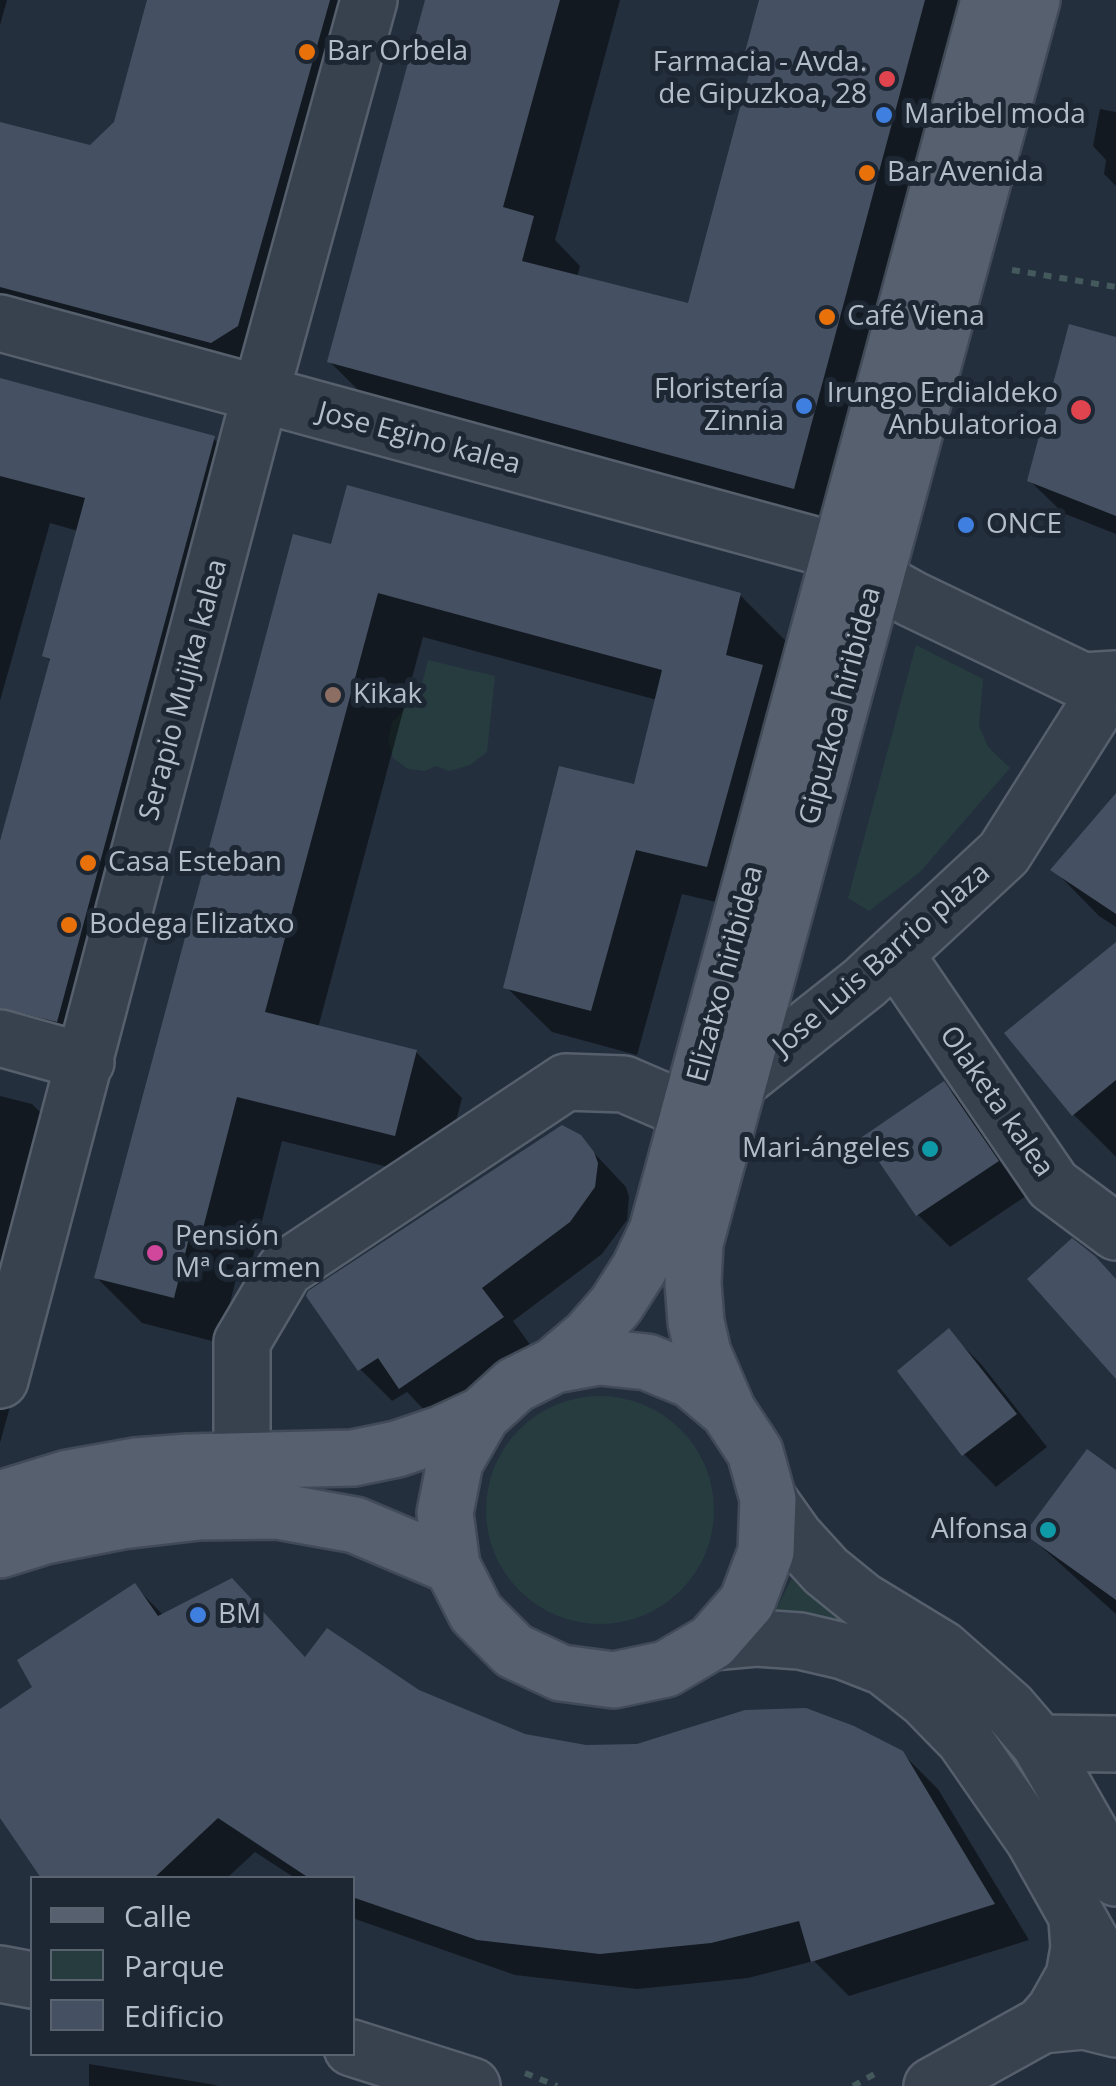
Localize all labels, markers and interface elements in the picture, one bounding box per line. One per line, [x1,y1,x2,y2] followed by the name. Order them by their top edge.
[327,35,468,69] place label: Bar Orbela
[296,41,318,63] marker: Bar Orbela
[653,46,867,112] place label: Farmacia - Avda. de Gipuzkoa, 28
[876,68,898,90] marker: Farmacia - Avda. de Gipuzkoa, 28
[904,98,1086,132] place label: Maribel moda
[873,104,895,126] marker: Maribel moda
[887,156,1044,190] place label: Bar Avenida
[856,162,878,184] marker: Bar Avenida
[847,300,985,334] place label: Café Viena
[816,306,838,328] marker: Café Viena
[654,373,784,439] place label: Floristería Zinnia
[827,377,1058,443] place label: Irungo Erdialdeko Anbulatorioa
[793,395,815,417] marker: Floristería Zinnia
[314,396,524,482] street label: Jose Egino kalea
[1068,397,1094,423] marker: Irungo Erdialdeko Anbulatorioa
[986,508,1062,542] place label: ONCE
[955,514,977,536] marker: ONCE
[133,556,235,824] street label: Serapio Mujika kalea
[793,584,889,828] street label: Gipuzkoa hiribidea
[353,678,422,712] place label: Kikak
[322,684,344,706] marker: Kikak
[108,846,282,880] place label: Casa Esteban
[77,852,99,874] marker: Casa Esteban
[767,857,997,1063] street label: Jose Luis Barrio plaza
[681,862,771,1086] street label: Elizatxo hiribidea
[89,908,295,942] place label: Bodega Elizatxo
[58,914,80,936] marker: Bodega Elizatxo
[932,1020,1060,1184] street label: Olaketa kalea
[742,1132,910,1166] place label: Mari-ángeles
[919,1138,941,1160] marker: Mari-ángeles
[175,1220,321,1286] place label: Pensión Mª Carmen
[144,1242,166,1264] marker: Pensión Mª Carmen
[931,1513,1028,1547] place label: Alfonsa
[1037,1519,1059,1541] marker: Alfonsa
[218,1598,261,1632] place label: BM
[187,1604,209,1626] marker: BM
[30,1876,355,2056] legend
[124,1895,192,1936] text: Calle
[124,1945,225,1986] text: Parque
[124,1995,224,2036] text: Edificio

